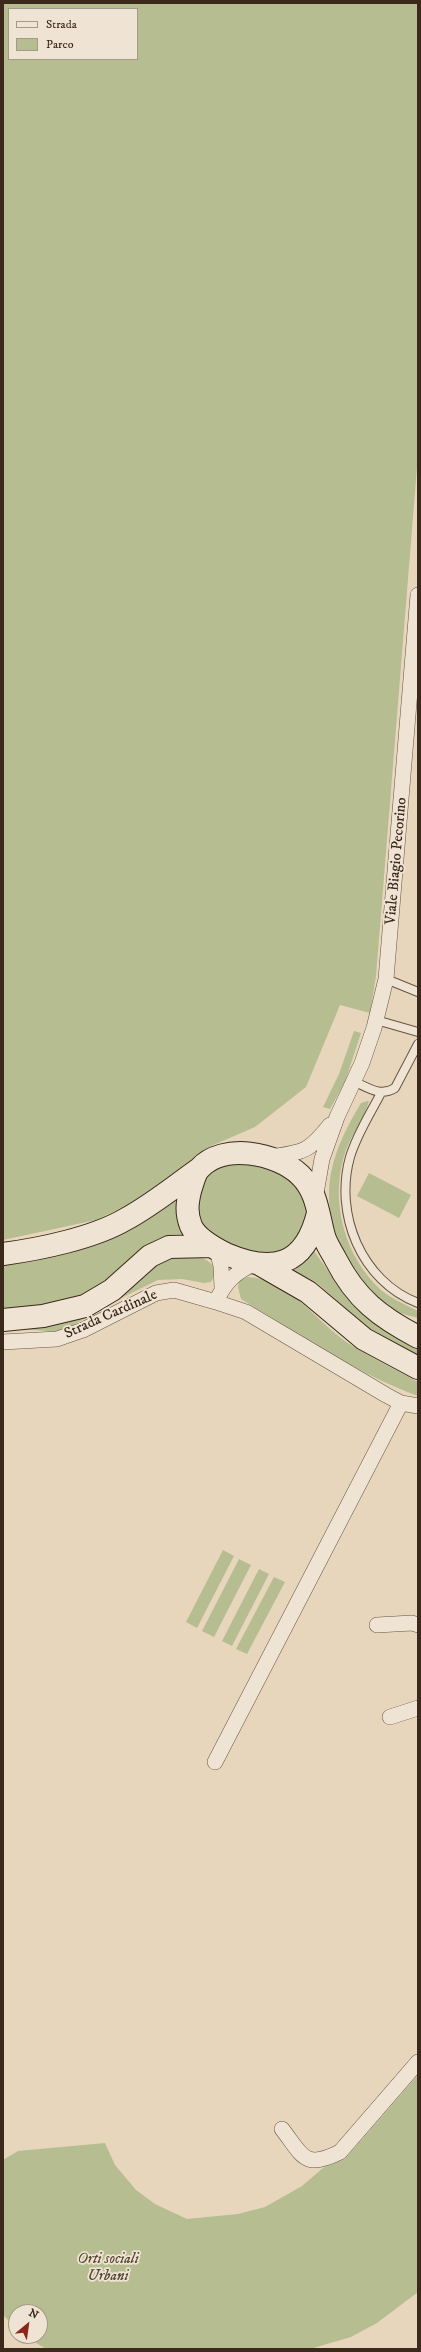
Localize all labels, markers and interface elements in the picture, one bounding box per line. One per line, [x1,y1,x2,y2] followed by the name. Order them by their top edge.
[8,8,138,60] legend
[46,17,77,32] text: Strada
[46,37,74,52] text: Parco
[382,797,412,925] street label: Viale Biagio Pecorino
[62,1286,160,1344] street label: Strada Cardinale
[77,2251,139,2286] park label: Orti sociali Urbani
[8,2304,48,2344] north arrow
[26,2306,41,2323] text: N

